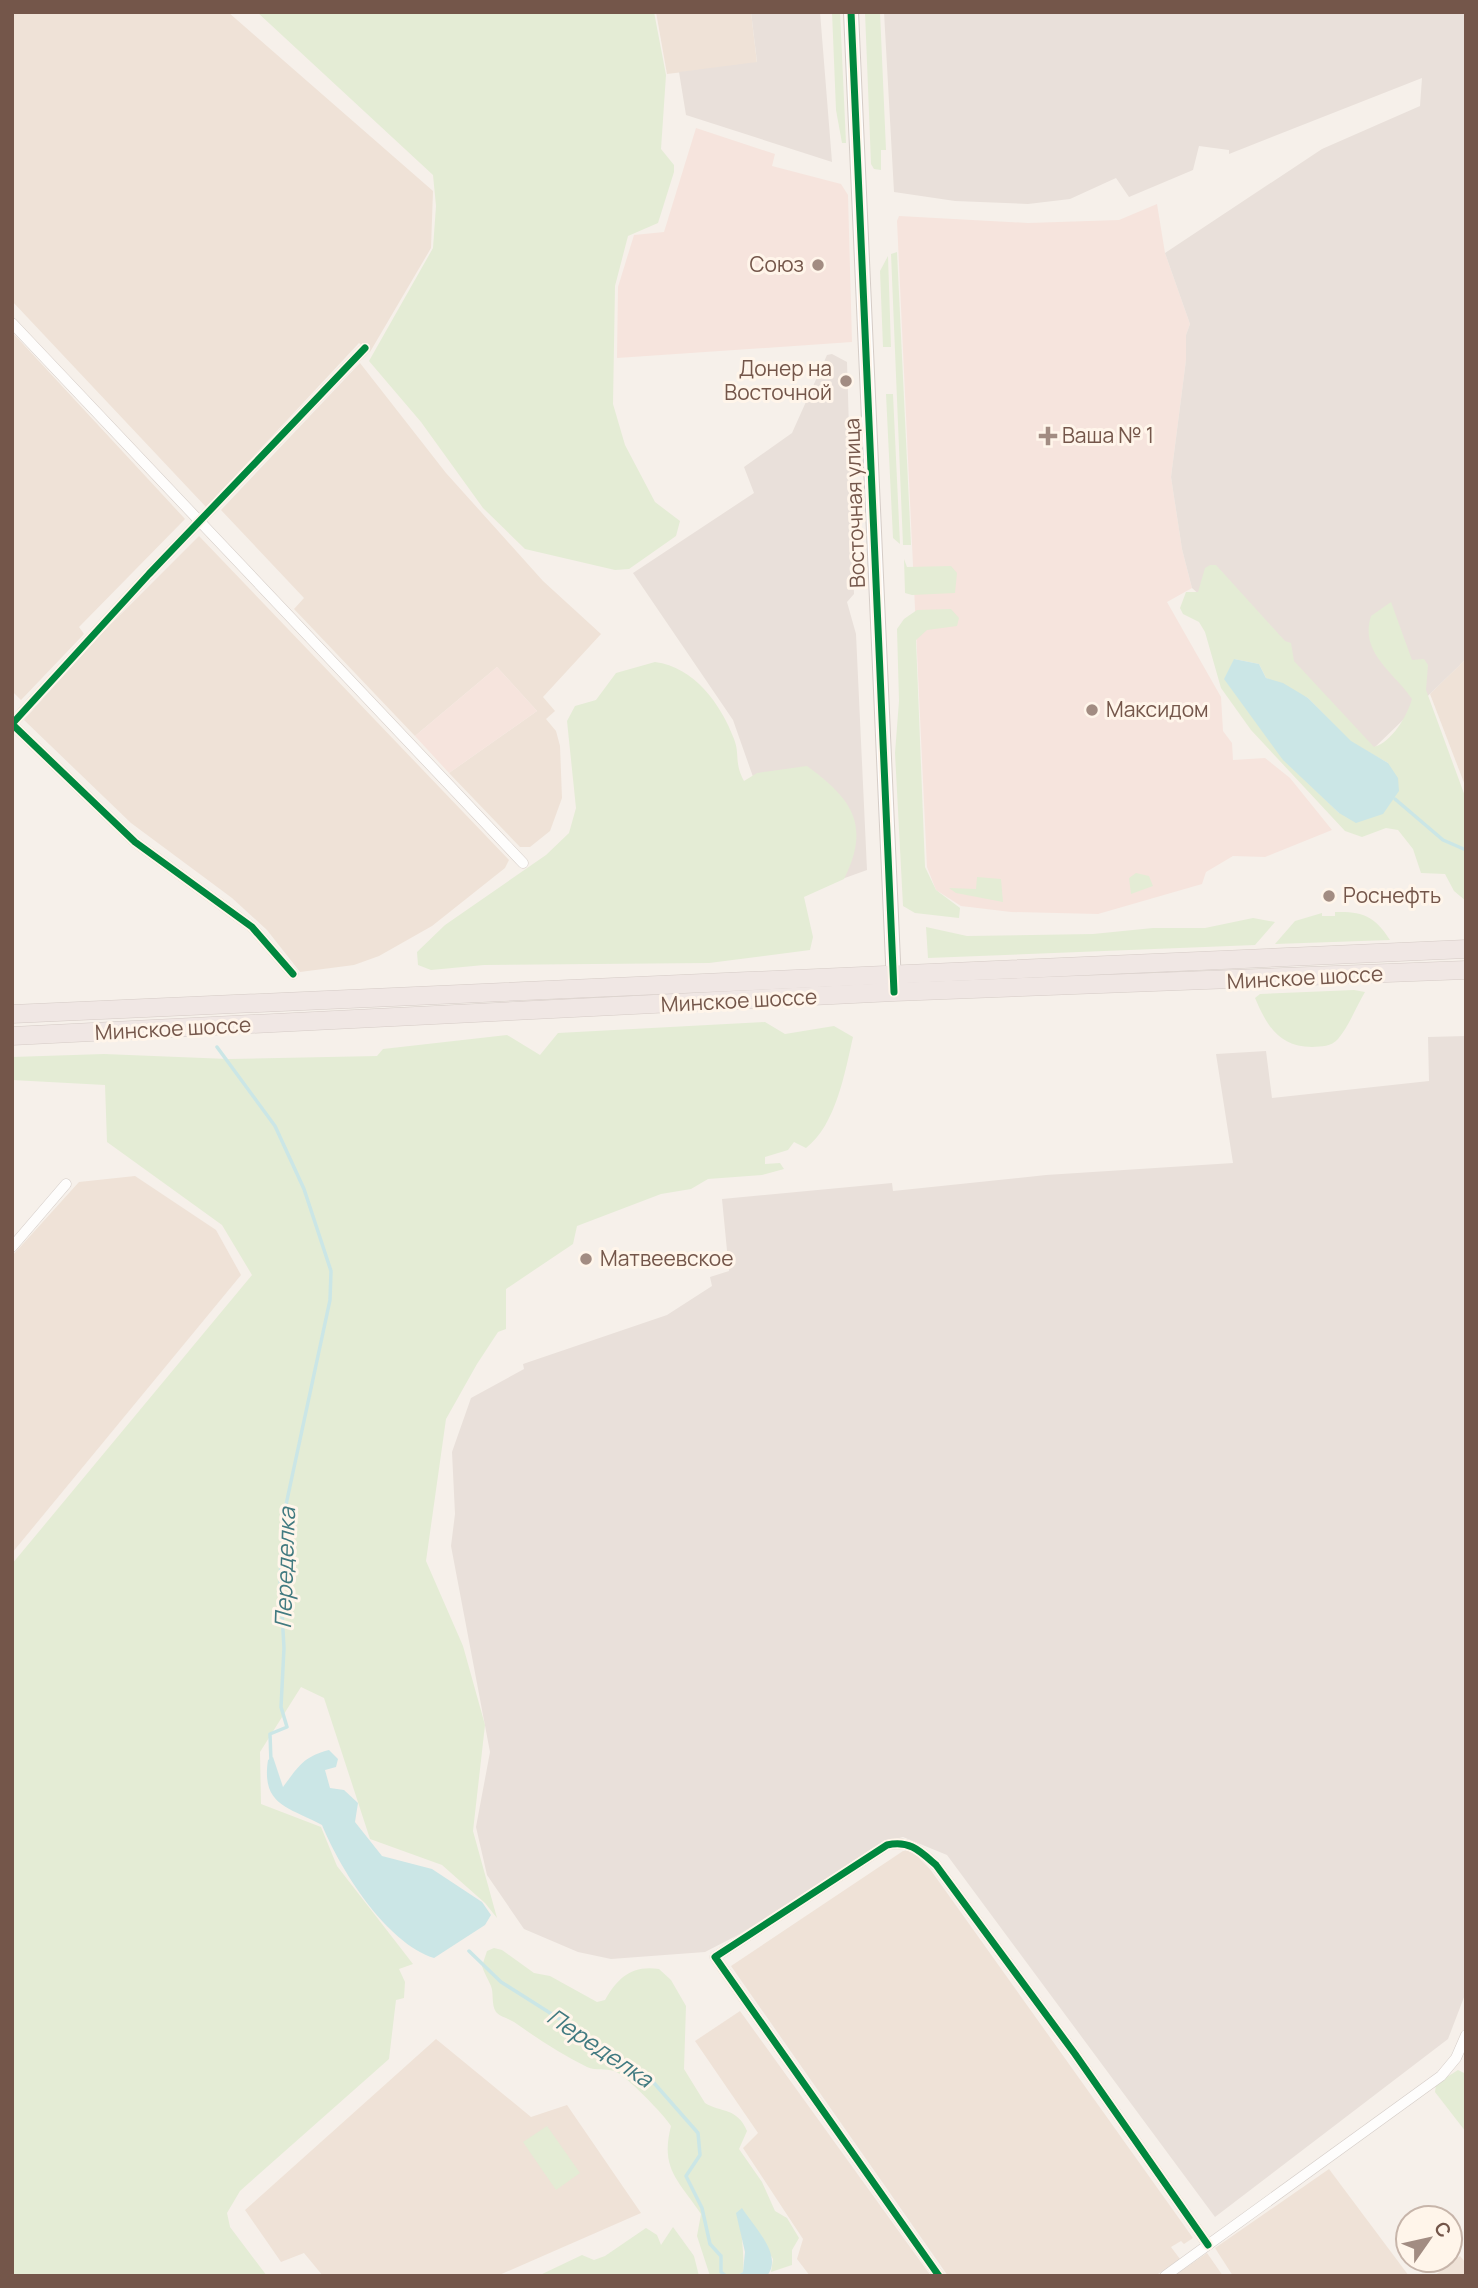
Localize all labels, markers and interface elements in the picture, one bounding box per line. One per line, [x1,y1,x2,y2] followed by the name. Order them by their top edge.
[750,250,804,278] place label: Союз
[810,257,826,273] marker: Союз
[724,354,832,406] place label: Донер на Восточной
[838,373,854,389] marker: Донер на Восточной
[837,418,871,589] street label: Восточная улица
[1062,421,1154,449] place label: Ваша № 1
[1040,428,1056,444] marker: Ваша № 1
[1106,695,1209,723] place label: Максидом
[1084,702,1100,718] marker: Максидом
[1343,881,1441,909] place label: Роснефть
[1321,888,1337,904] marker: Роснефть
[1226,959,1384,995] street label: Минское шоссе
[660,982,818,1018] street label: Минское шоссе
[94,1010,252,1046] street label: Минское шоссе
[600,1244,734,1272] place label: Матвеевское
[578,1251,594,1267] marker: Матвеевское
[266,1506,302,1629] water label: Переделка
[541,2000,661,2095] water label: Переделка
[1394,2204,1464,2274] north arrow
[1428,2216,1458,2243] text: С

